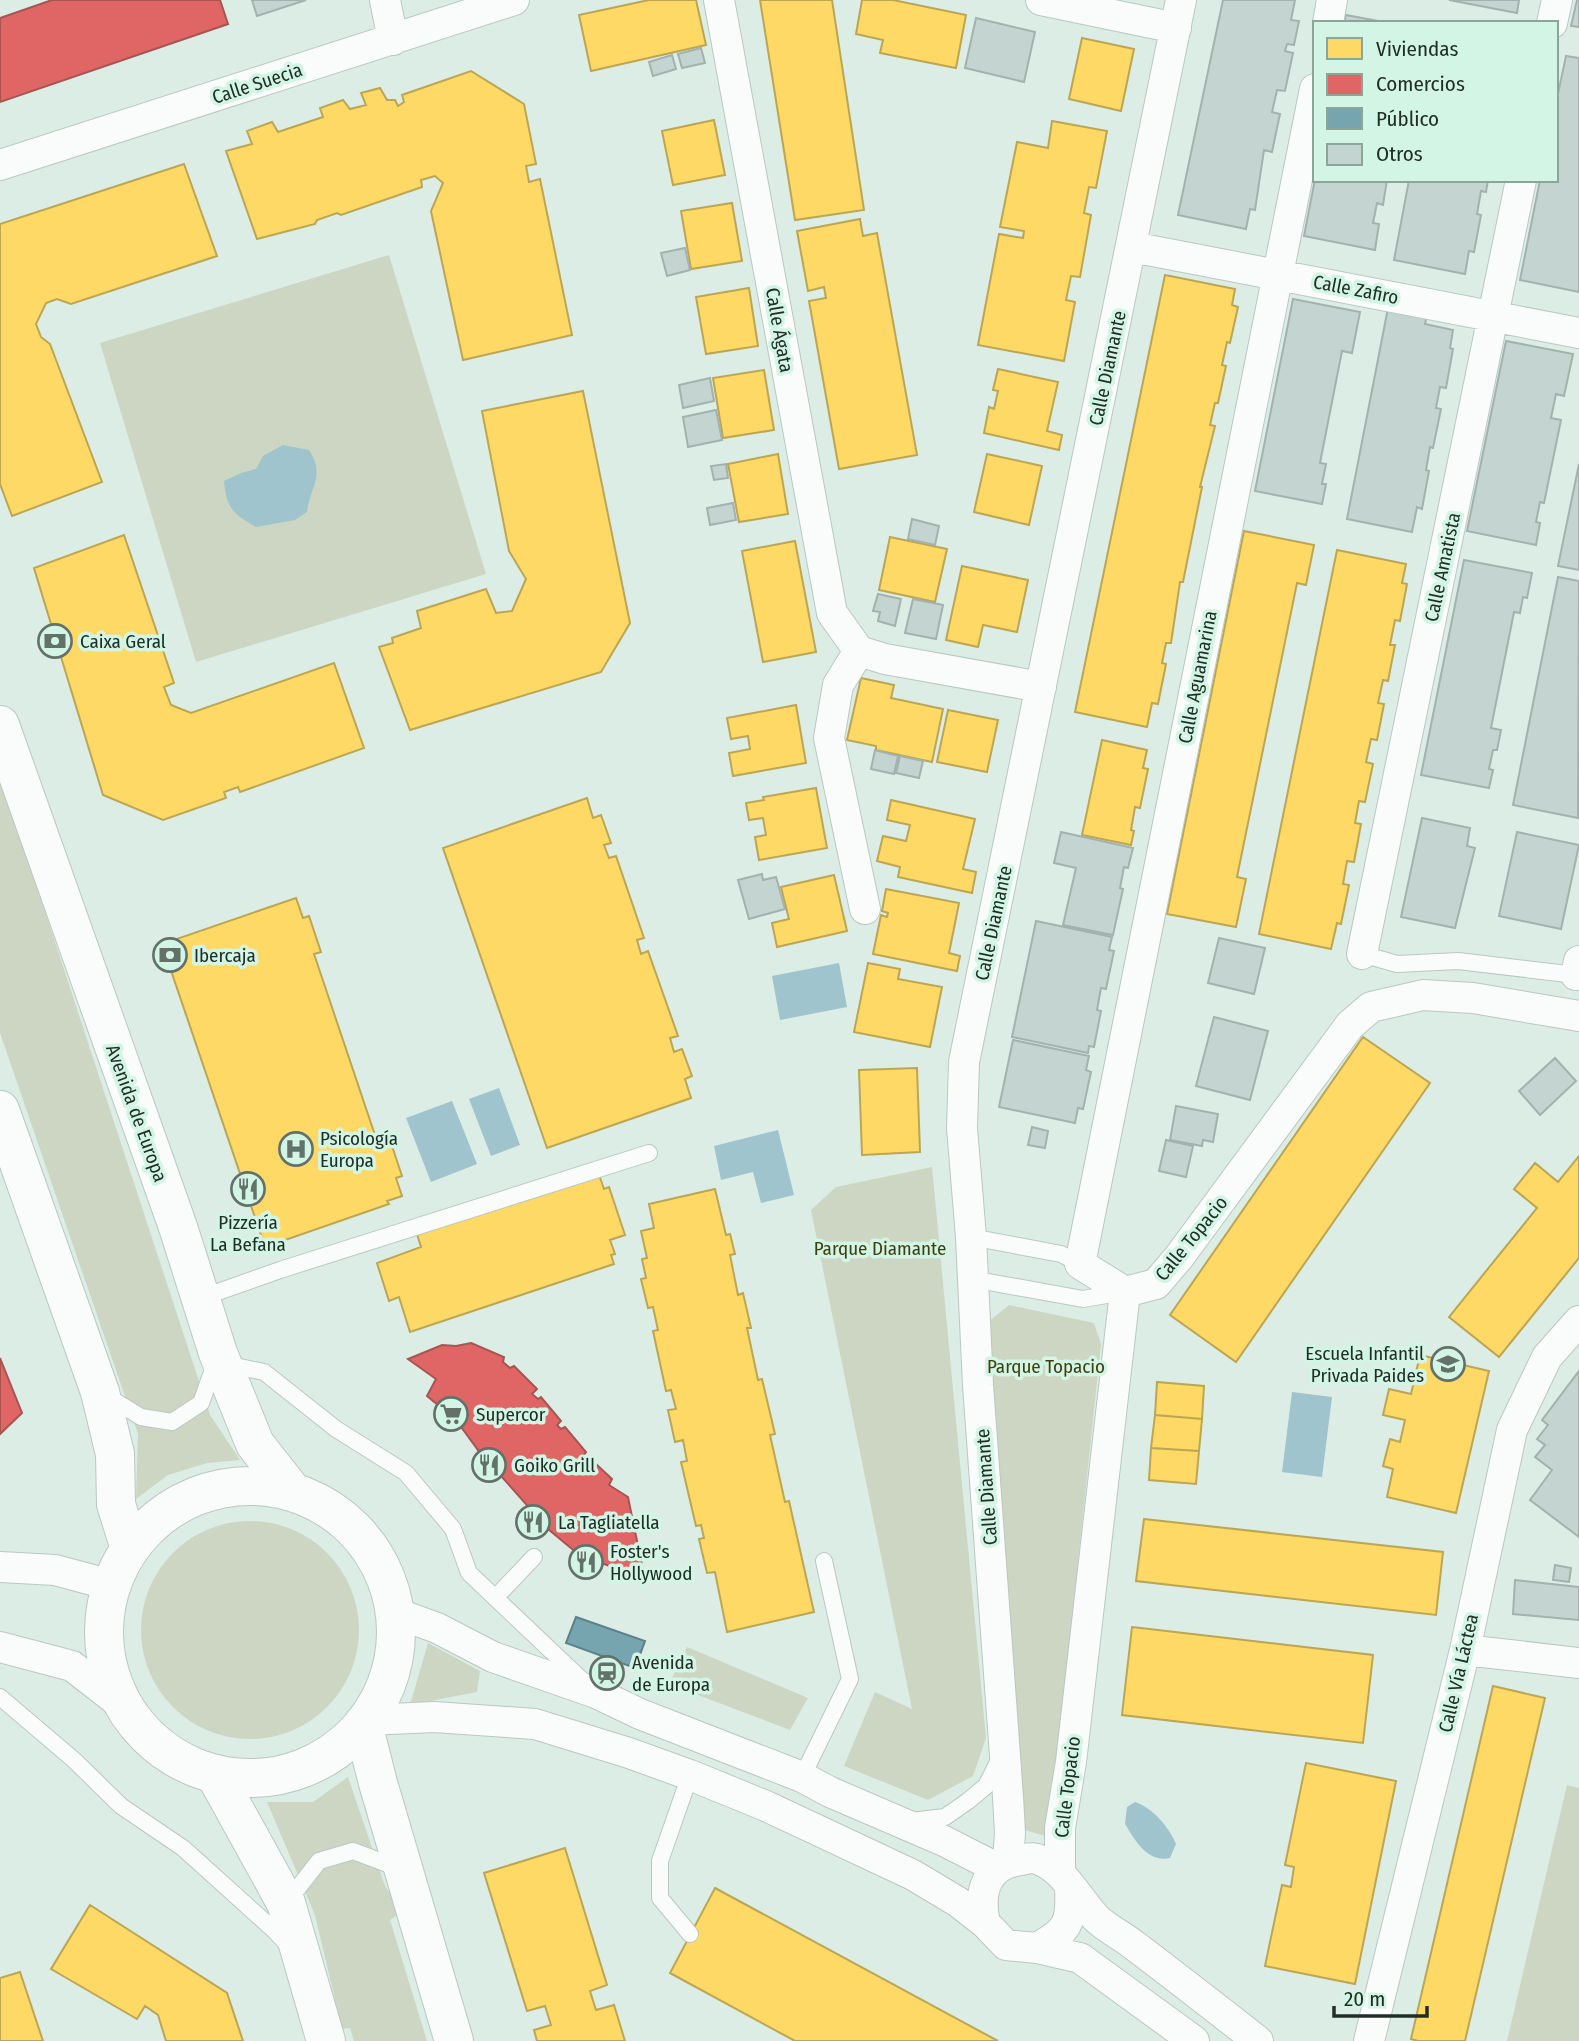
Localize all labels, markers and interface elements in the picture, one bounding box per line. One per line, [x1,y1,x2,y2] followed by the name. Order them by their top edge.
[1313,21,1558,182] legend
[1376,36,1458,62] text: Viviendas
[209,58,305,109] street label: Calle Suecia
[1376,71,1465,97] text: Comercios
[1376,106,1439,132] text: Público
[1376,141,1423,167] text: Otros
[1311,270,1401,309] street label: Calle Zafiro
[761,286,798,374] street label: Calle Ágata
[1084,309,1131,428] street label: Calle Diamante
[1420,511,1465,624] street label: Calle Amatista
[1173,609,1222,746] street label: Calle Aguamarina
[36,622,74,660] bank icon: Caixa Geral
[80,630,166,653] place label: Caixa Geral
[970,864,1017,983] street label: Calle Diamante
[151,936,189,974] bank icon: Ibercaja
[194,944,256,967] place label: Ibercaja
[101,1041,172,1185] street label: Avenida de Europa
[320,1127,398,1172] place label: Psicología Europa
[277,1130,315,1168] hospital icon: Psicología Europa
[229,1170,267,1208] restaurant icon: Pizzería La Befana
[1150,1191,1233,1285] street label: Calle Topacio
[210,1211,286,1256] place label: Pizzería La Befana
[814,1237,946,1260] park label: Parque Diamante
[1305,1342,1424,1387] place label: Escuela Infantil Privada Paides
[1429,1345,1467,1383] school or university icon: Escuela Infantil Privada Paides
[987,1355,1105,1378] park label: Parque Topacio
[432,1395,470,1433] supermarket icon: Supercor
[476,1403,546,1426] place label: Supercor
[971,1428,1002,1546] street label: Calle Diamante
[470,1446,508,1484] restaurant icon: Goiko Grill
[514,1454,595,1477] place label: Goiko Grill
[514,1503,552,1541] restaurant icon: La Tagliatella
[558,1511,660,1534] place label: La Tagliatella
[610,1540,692,1585] place label: Foster's Hollywood
[567,1543,605,1581] restaurant icon: Foster's Hollywood
[1434,1612,1483,1735] street label: Calle Vía Láctea
[632,1651,710,1696] place label: Avenida de Europa
[588,1654,626,1692] station icon: Avenida de Europa
[1050,1735,1085,1839] street label: Calle Topacio
[1334,1974,1427,2018] scale bar
[1344,1986,1385,2012] text: 20 m

